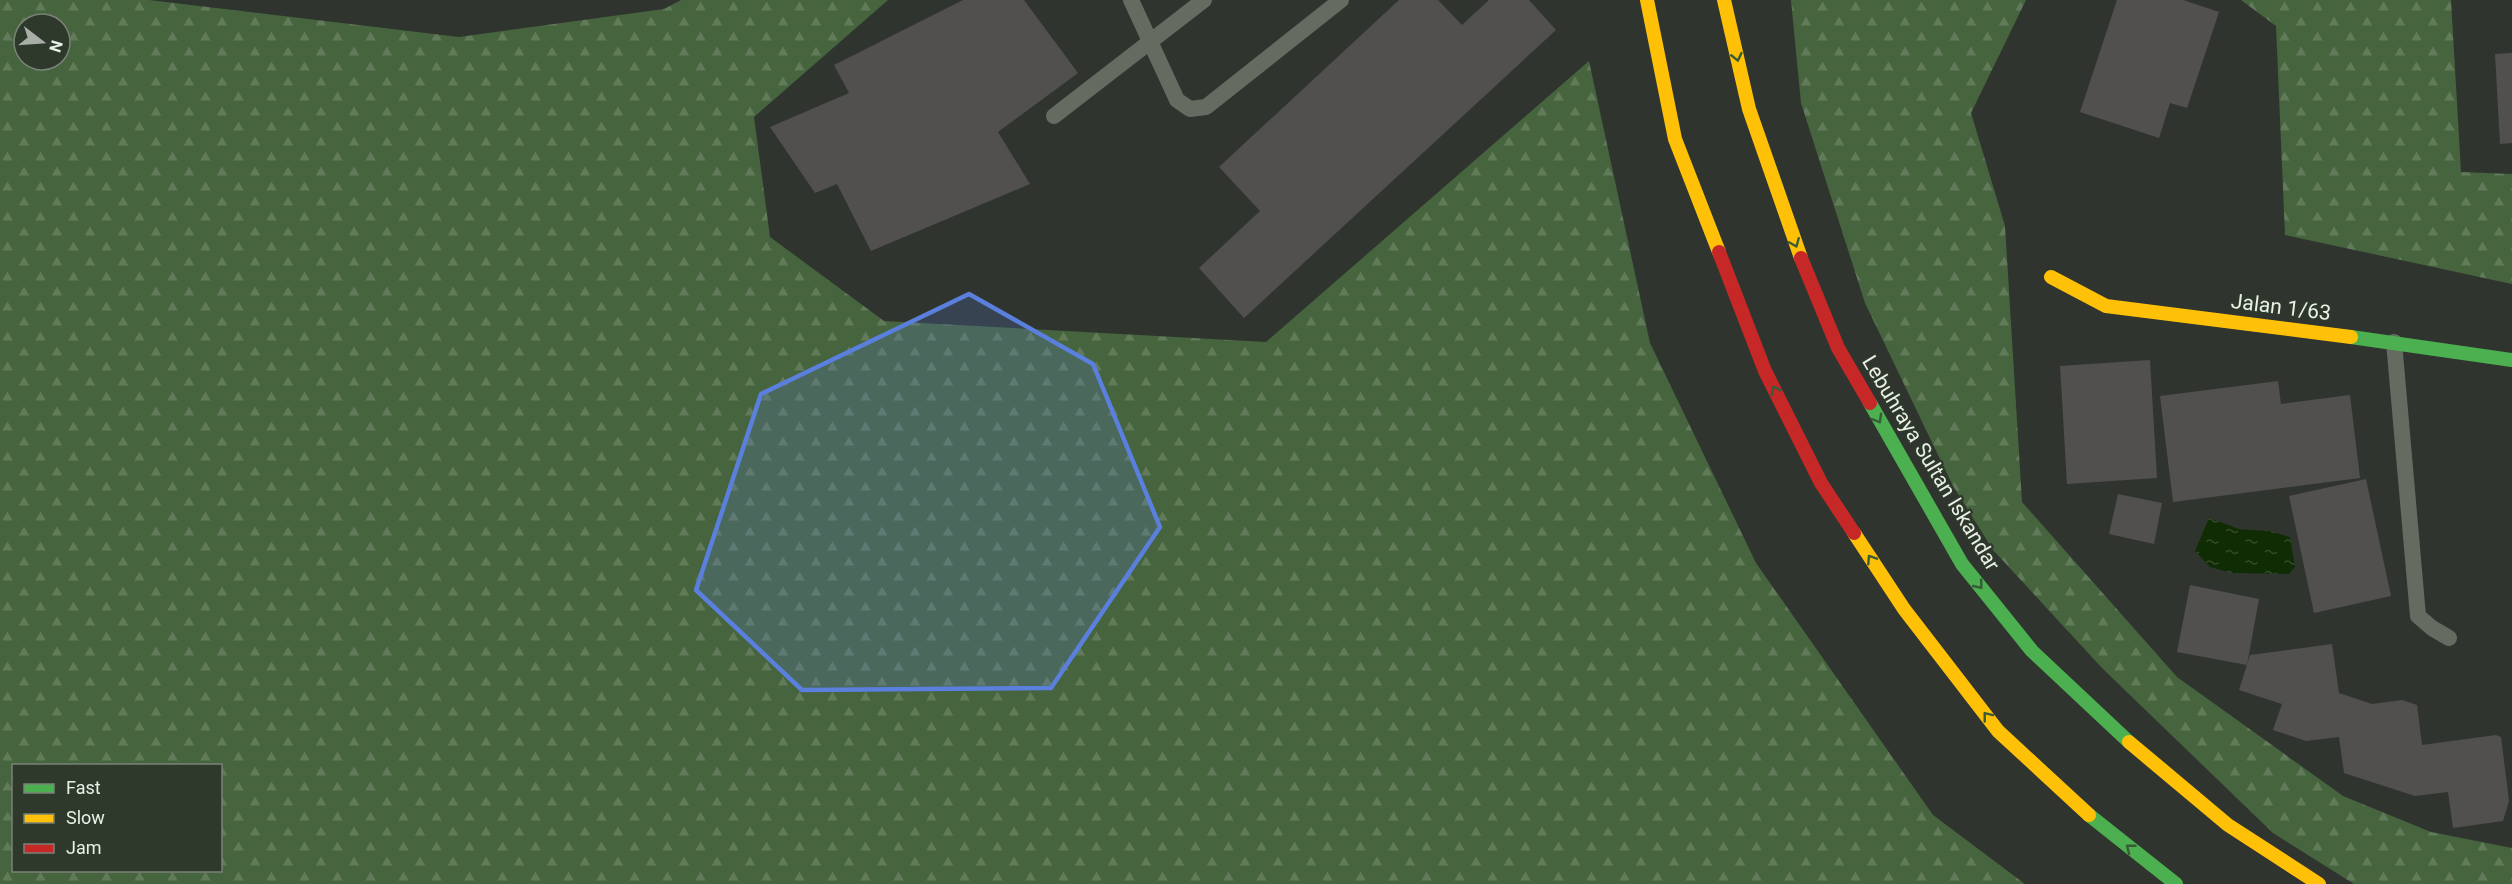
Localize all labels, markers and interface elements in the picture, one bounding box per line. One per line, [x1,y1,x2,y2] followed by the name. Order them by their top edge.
[12,12,72,72] north arrow
[45,38,67,54] text: N
[1730,52,1743,62] one-way arrow
[1788,237,1800,248] one-way arrow
[2230,289,2332,325] street label: Jalan 1/63
[1857,351,2005,575] street label: Lebuhraya Sultan Iskandar
[1770,385,1782,396] one-way arrow
[1871,413,1882,423] one-way arrow
[1867,555,1878,566] one-way arrow
[1972,579,1983,590] one-way arrow
[1983,712,1994,723] one-way arrow
[12,764,222,872] legend
[66,777,101,798] text: Fast
[66,807,105,828] text: Slow
[66,837,102,858] text: Jam
[2126,844,2137,855] one-way arrow

